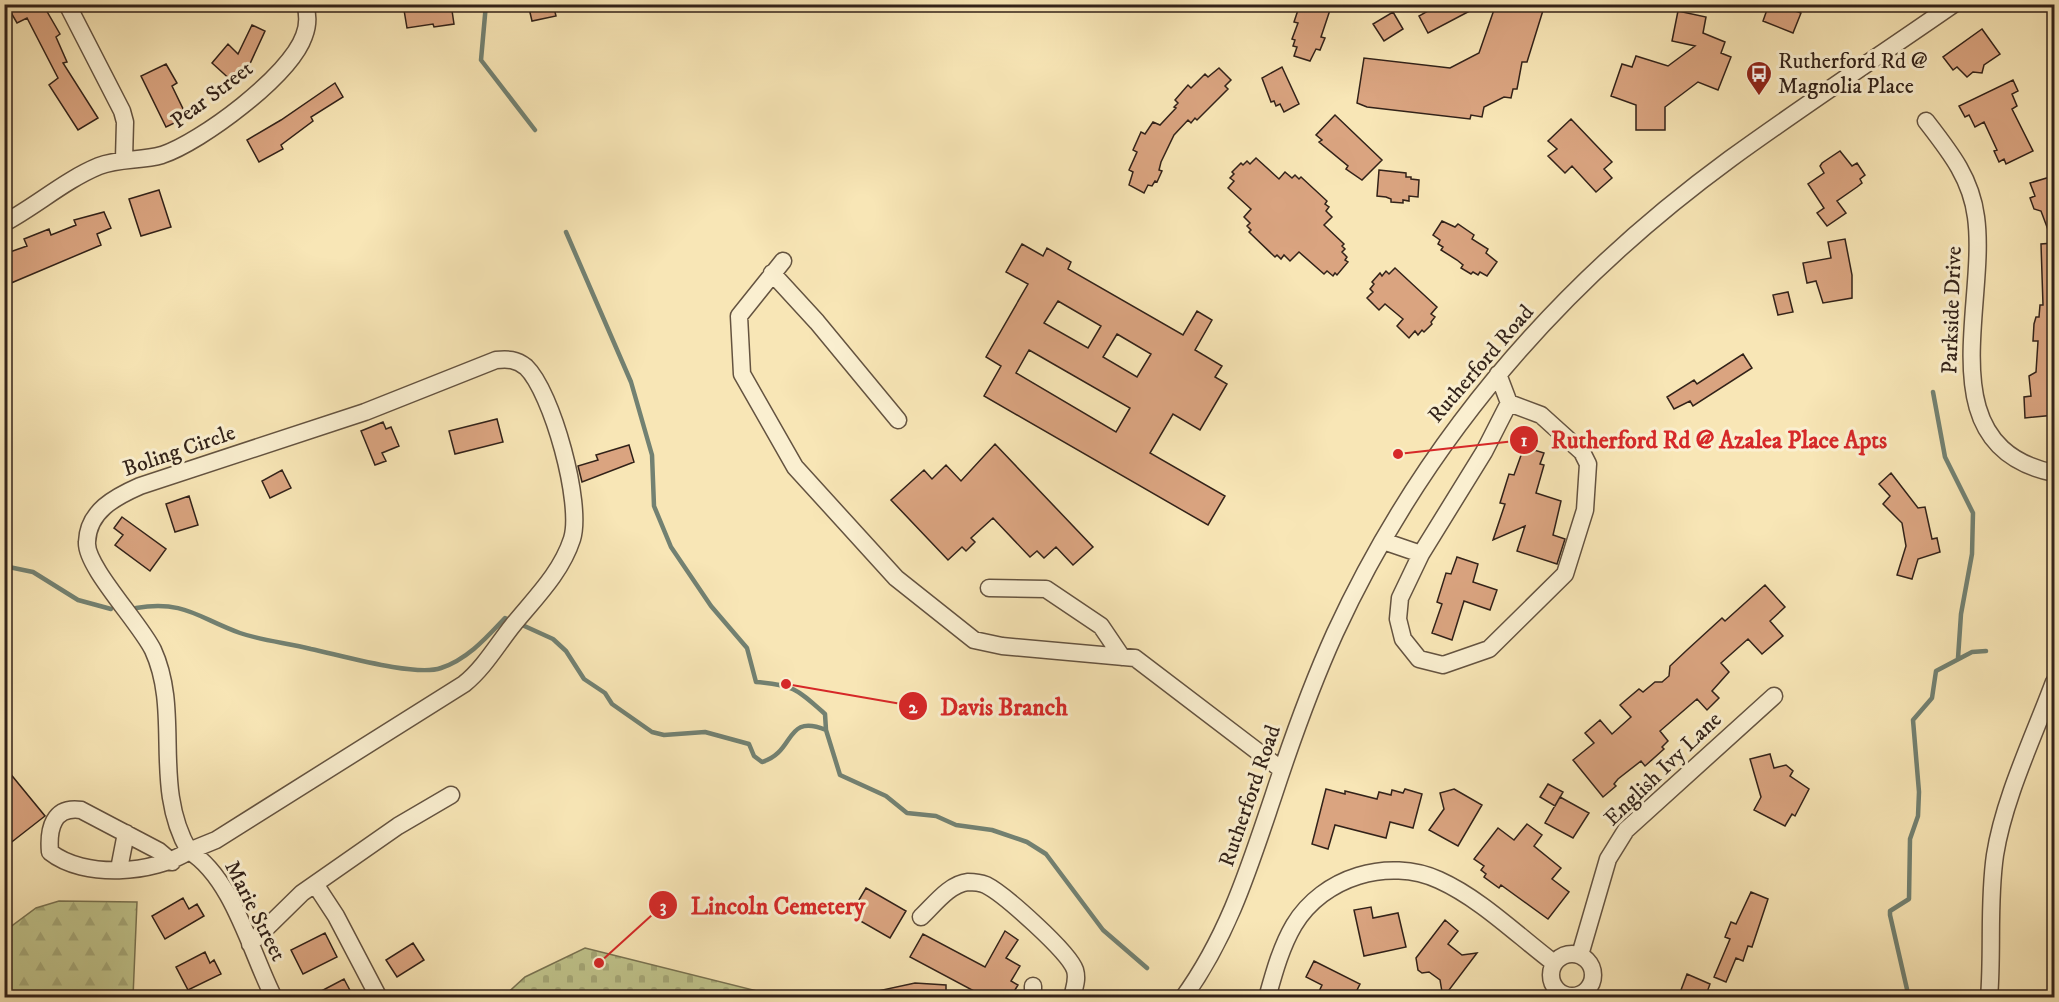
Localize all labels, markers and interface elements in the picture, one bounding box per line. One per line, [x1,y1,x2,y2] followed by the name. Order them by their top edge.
[1778,48,1928,100] place label: Rutherford Rd @ Magnolia Place
[166,55,258,135] street label: Pear Street
[1744,59,1774,97] bus stop icon: Rutherford Rd @ Magnolia Place
[1936,246,1968,374] street label: Parkside Drive
[1422,299,1540,429] street label: Rutherford Road
[119,419,239,483] street label: Boling Circle
[1509,419,1899,461] callout: Rutherford Rd @ Azalea Place Apts
[1551,426,1887,456] text: Rutherford Rd @ Azalea Place Apts
[1521,430,1528,452] text: 1
[898,685,1080,727] callout: Davis Branch
[940,693,1068,723] text: Davis Branch
[909,697,919,719] text: 2
[1599,706,1727,832] street label: English Ivy Lane
[1213,722,1287,870] street label: Rutherford Road
[218,856,292,966] street label: Marie Street
[648,884,877,926] callout: Lincoln Cemetery
[691,892,866,922] text: Lincoln Cemetery
[660,896,667,918] text: 3

